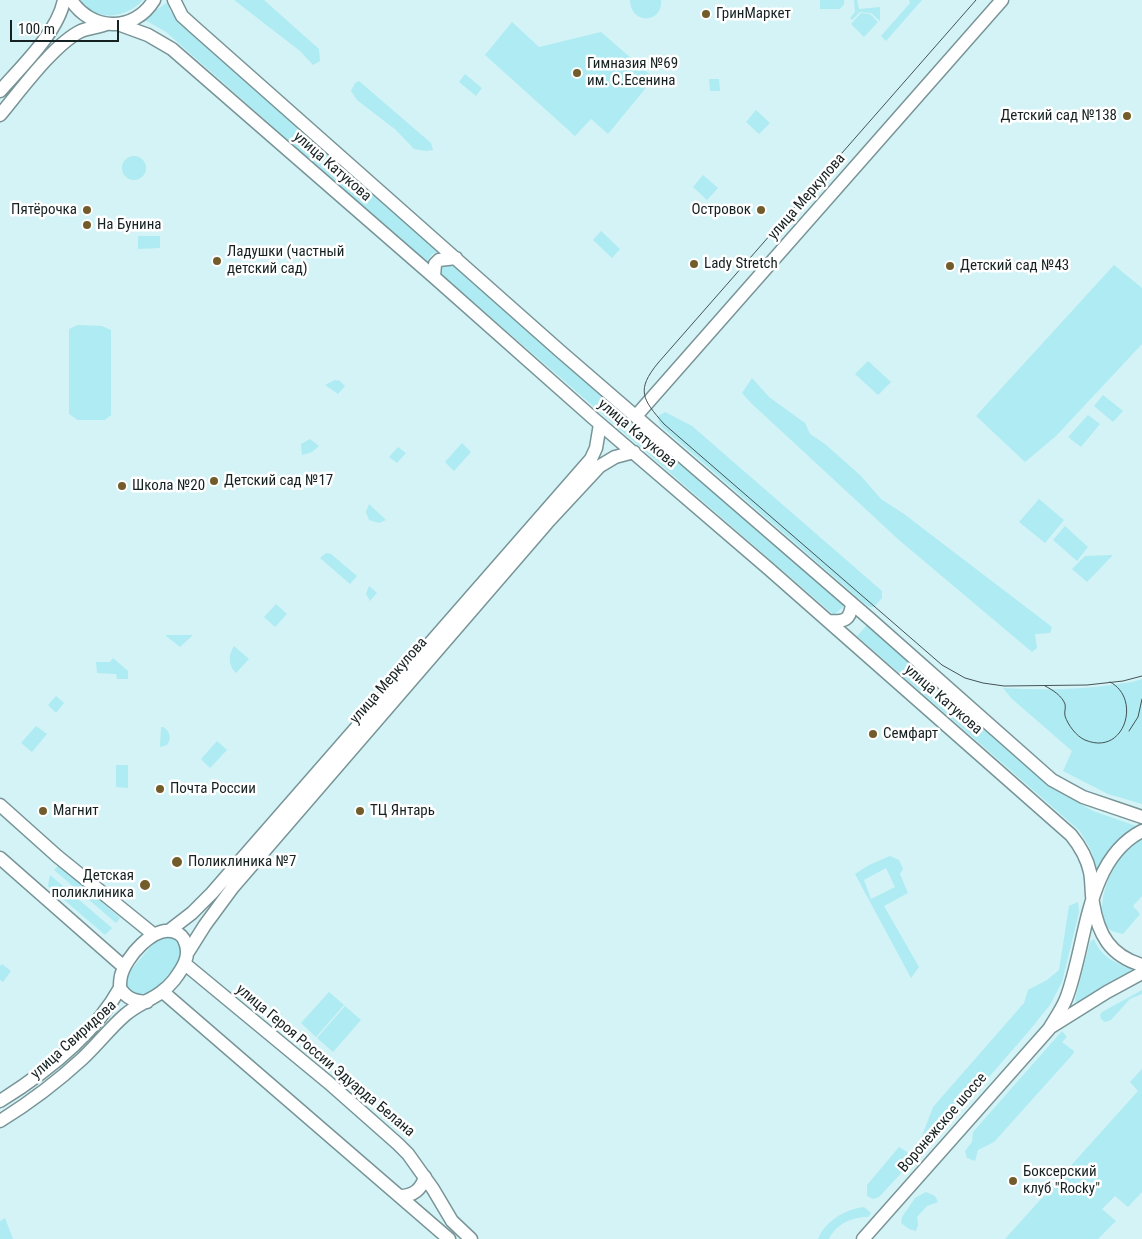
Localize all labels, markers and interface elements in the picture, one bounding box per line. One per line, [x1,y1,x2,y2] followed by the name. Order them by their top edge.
[716,5,791,23] place label: ГринМаркет
[700,8,712,20] marker: ГринМаркет
[12,10,121,42] scale bar
[18,20,55,38] text: 100 m
[587,55,678,90] place label: Гимназия №69 им. С.Есенина
[571,67,583,79] marker: Гимназия №69 им. С.Есенина
[1000,107,1117,125] place label: Детский сад №138
[1121,110,1133,122] marker: Детский сад №138
[289,128,375,206] street label: улица Катукова
[765,150,849,244] street label: улица Меркулова
[11,201,77,219] place label: Пятёрочка
[691,201,751,219] place label: Островок
[81,204,93,216] marker: Пятёрочка
[755,204,767,216] marker: Островок
[97,216,162,234] place label: На Бунина
[81,219,93,231] marker: На Бунина
[227,243,344,278] place label: Ладушки (частный детский сад)
[211,255,223,267] marker: Ладушки (частный детский сад)
[704,255,778,273] place label: Lady Stretch
[960,257,1069,275] place label: Детский сад №43
[688,258,700,270] marker: Lady Stretch
[944,260,956,272] marker: Детский сад №43
[594,396,680,472] street label: улица Катукова
[224,472,333,490] place label: Детский сад №17
[208,475,220,487] marker: Детский сад №17
[132,477,205,495] place label: Школа №20
[116,480,128,492] marker: Школа №20
[347,634,431,728] street label: улица Меркулова
[900,661,986,739] street label: улица Катукова
[883,725,938,743] place label: Семфарт
[867,728,879,740] marker: Семфарт
[170,780,256,798] place label: Почта России
[154,783,166,795] marker: Почта России
[53,802,99,820] place label: Магнит
[370,802,435,820] place label: ТЦ Янтарь
[37,805,49,817] marker: Магнит
[354,805,366,817] marker: ТЦ Янтарь
[188,853,296,871] place label: Поликлиника №7
[170,855,184,869] marker: Поликлиника №7
[51,867,134,902] place label: Детская поликлиника
[138,878,152,892] marker: Детская поликлиника
[232,981,418,1141] street label: улица Героя России Эдуарда Белана
[28,997,120,1083] street label: улица Свиридова
[895,1070,991,1176] street label: Воронежское шоссе
[1023,1163,1100,1198] place label: Боксерский клуб "Rocky"
[1007,1175,1019,1187] marker: Боксерский клуб "Rocky"

